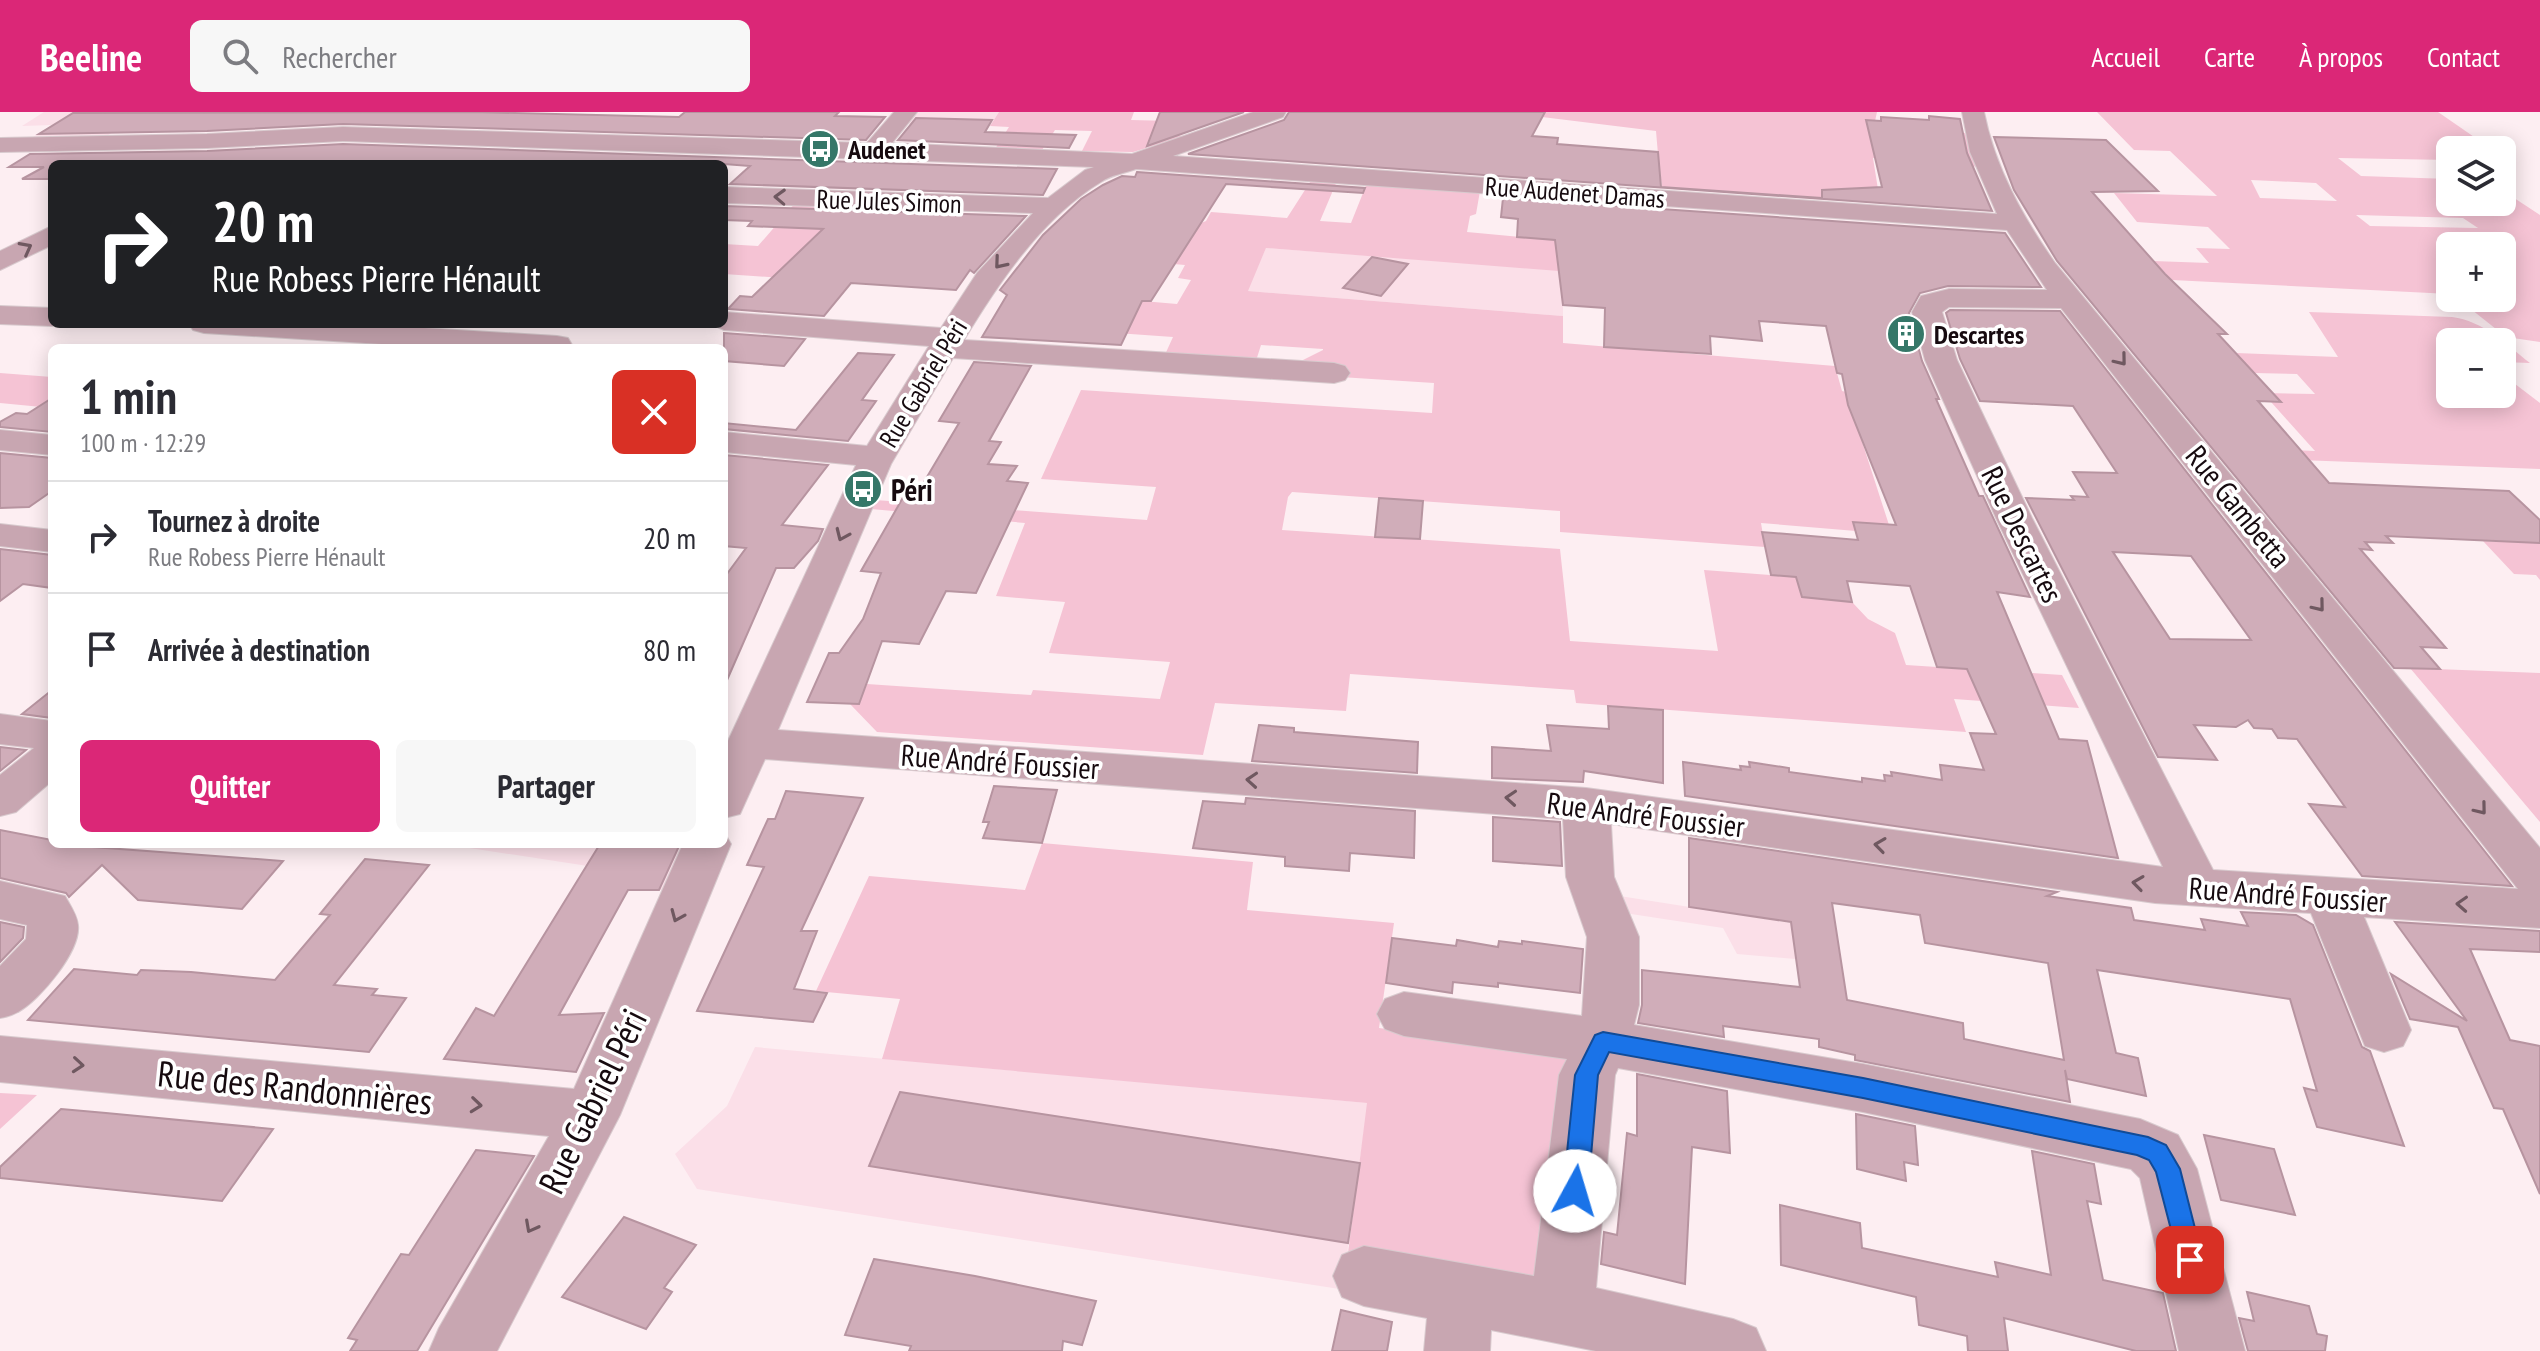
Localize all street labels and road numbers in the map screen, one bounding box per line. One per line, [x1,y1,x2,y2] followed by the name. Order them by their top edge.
[1484,169,1666,215] street label: Rue Audenet Damas
[816,182,962,220] street label: Rue Jules Simon
[872,313,974,453] street label: Rue Gabriel Péri
[2178,437,2300,575] street label: Rue Gambetta
[1973,460,2073,608] street label: Rue Descartes
[900,735,1101,787] street label: Rue André Foussier
[1545,783,1748,846] street label: Rue André Foussier
[2188,868,2389,920] street label: Rue André Foussier
[527,1001,657,1201] street label: Rue Gabriel Péri
[156,1049,434,1125] street label: Rue des Randonnières

